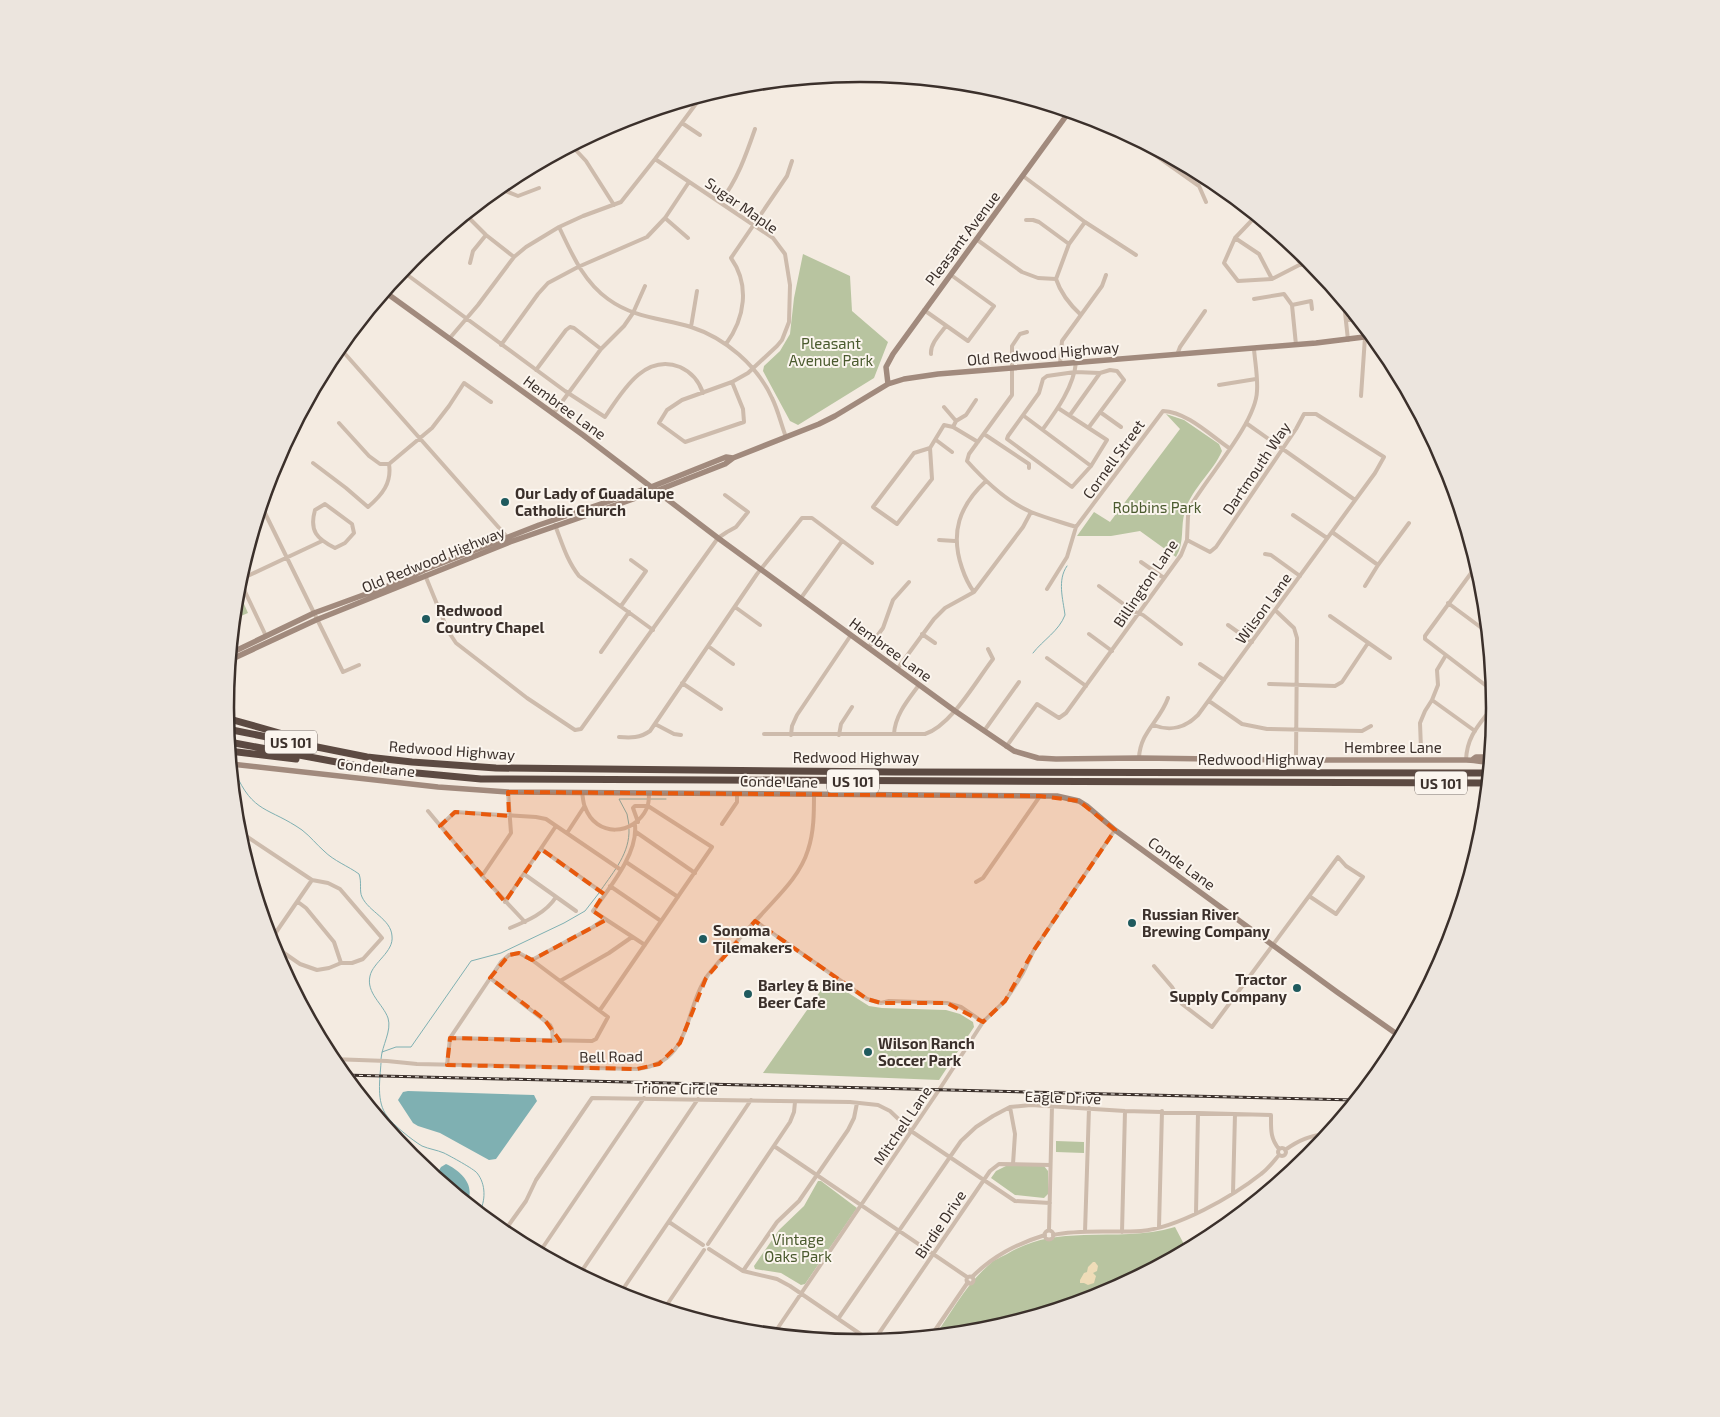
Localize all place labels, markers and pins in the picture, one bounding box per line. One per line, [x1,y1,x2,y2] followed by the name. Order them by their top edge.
[515,484,674,519] place label: Our Lady of Guadalupe Catholic Church
[499,496,511,508] marker: Our Lady of Guadalupe Catholic Church
[436,601,544,637] place label: Redwood Country Chapel
[420,613,432,625] marker: Redwood Country Chapel
[1142,905,1271,941] place label: Russian River Brewing Company
[1126,917,1138,929] marker: Russian River Brewing Company
[713,921,792,956] place label: Sonoma Tilemakers
[697,933,709,945] marker: Sonoma Tilemakers
[1169,970,1288,1006] place label: Tractor Supply Company
[758,976,853,1011] place label: Barley & Bine Beer Cafe
[1291,982,1303,994] marker: Tractor Supply Company
[742,988,754,1000] marker: Barley & Bine Beer Cafe
[878,1034,975,1069] place label: Wilson Ranch Soccer Park
[862,1046,874,1058] marker: Wilson Ranch Soccer Park

